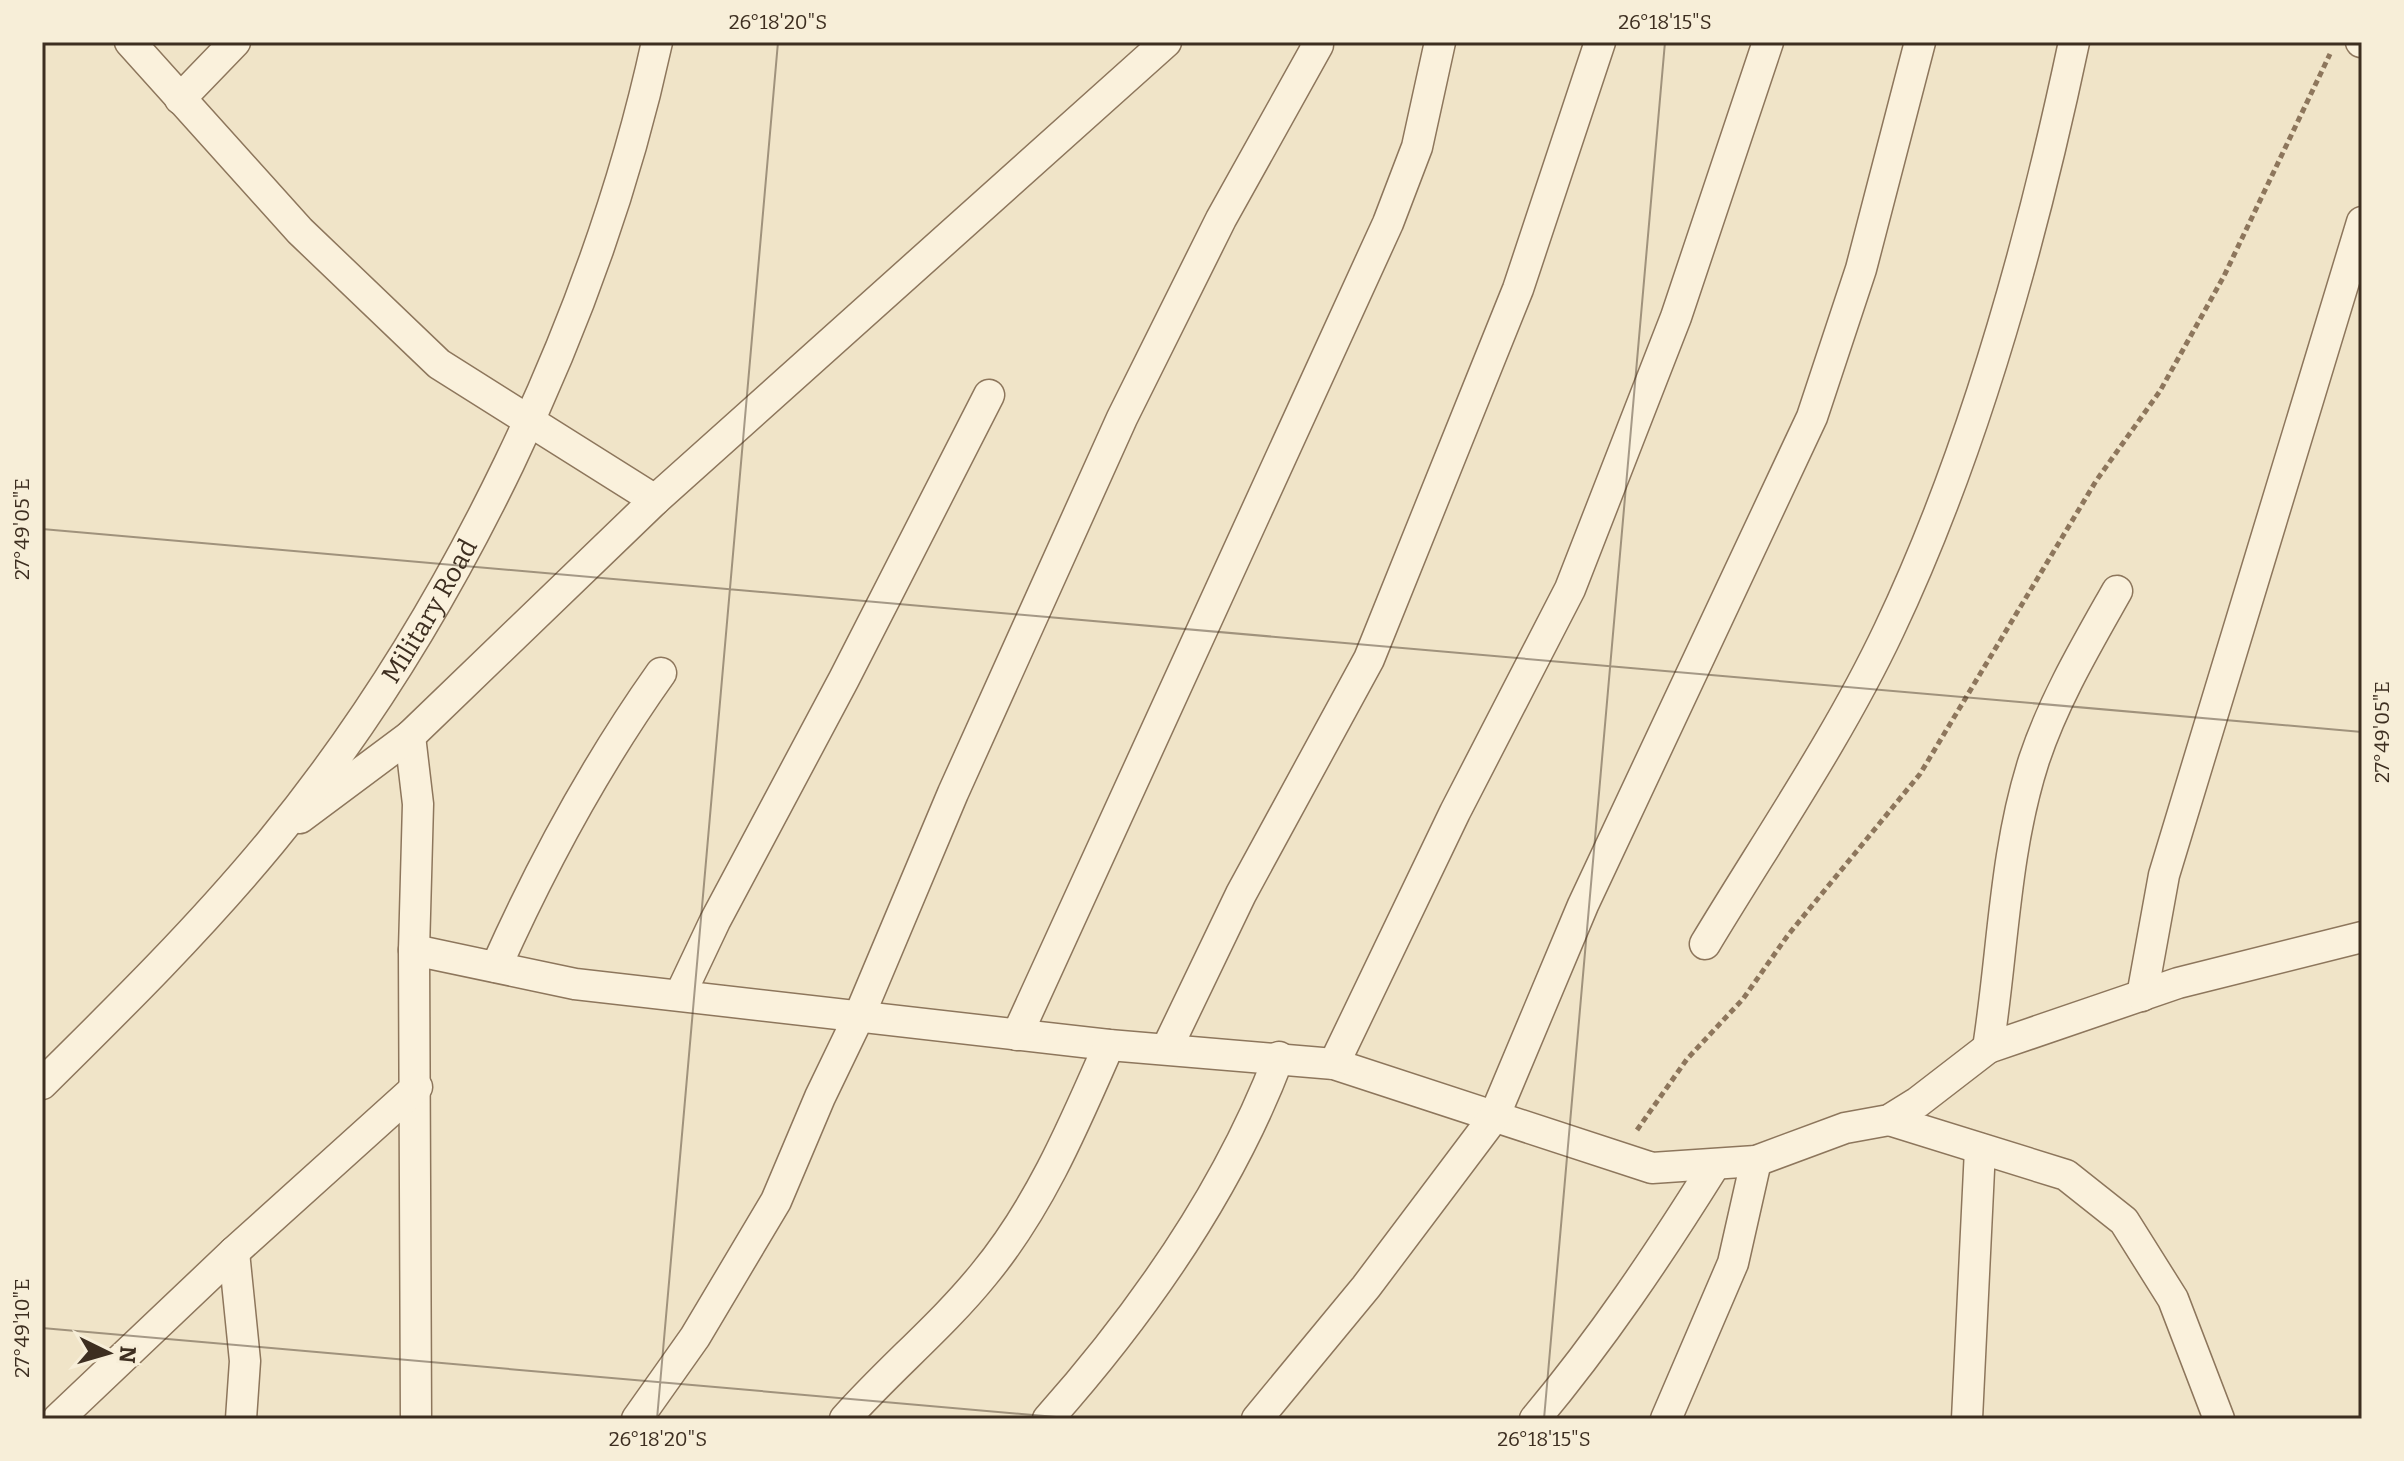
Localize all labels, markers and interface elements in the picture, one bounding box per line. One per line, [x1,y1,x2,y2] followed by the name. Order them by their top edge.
[729,10,827,34] text: 26°18'20"S
[1618,10,1712,34] text: 26°18'15"S
[10,478,34,580] text: 27°49'05"E
[375,534,484,689] street label: Military Road
[2370,681,2394,783] text: 27°49'05"E
[10,1278,34,1378] text: 27°49'10"E
[68,1313,148,1393] north arrow
[113,1345,142,1364] text: N
[609,1427,707,1451] text: 26°18'20"S
[1497,1427,1591,1451] text: 26°18'15"S

